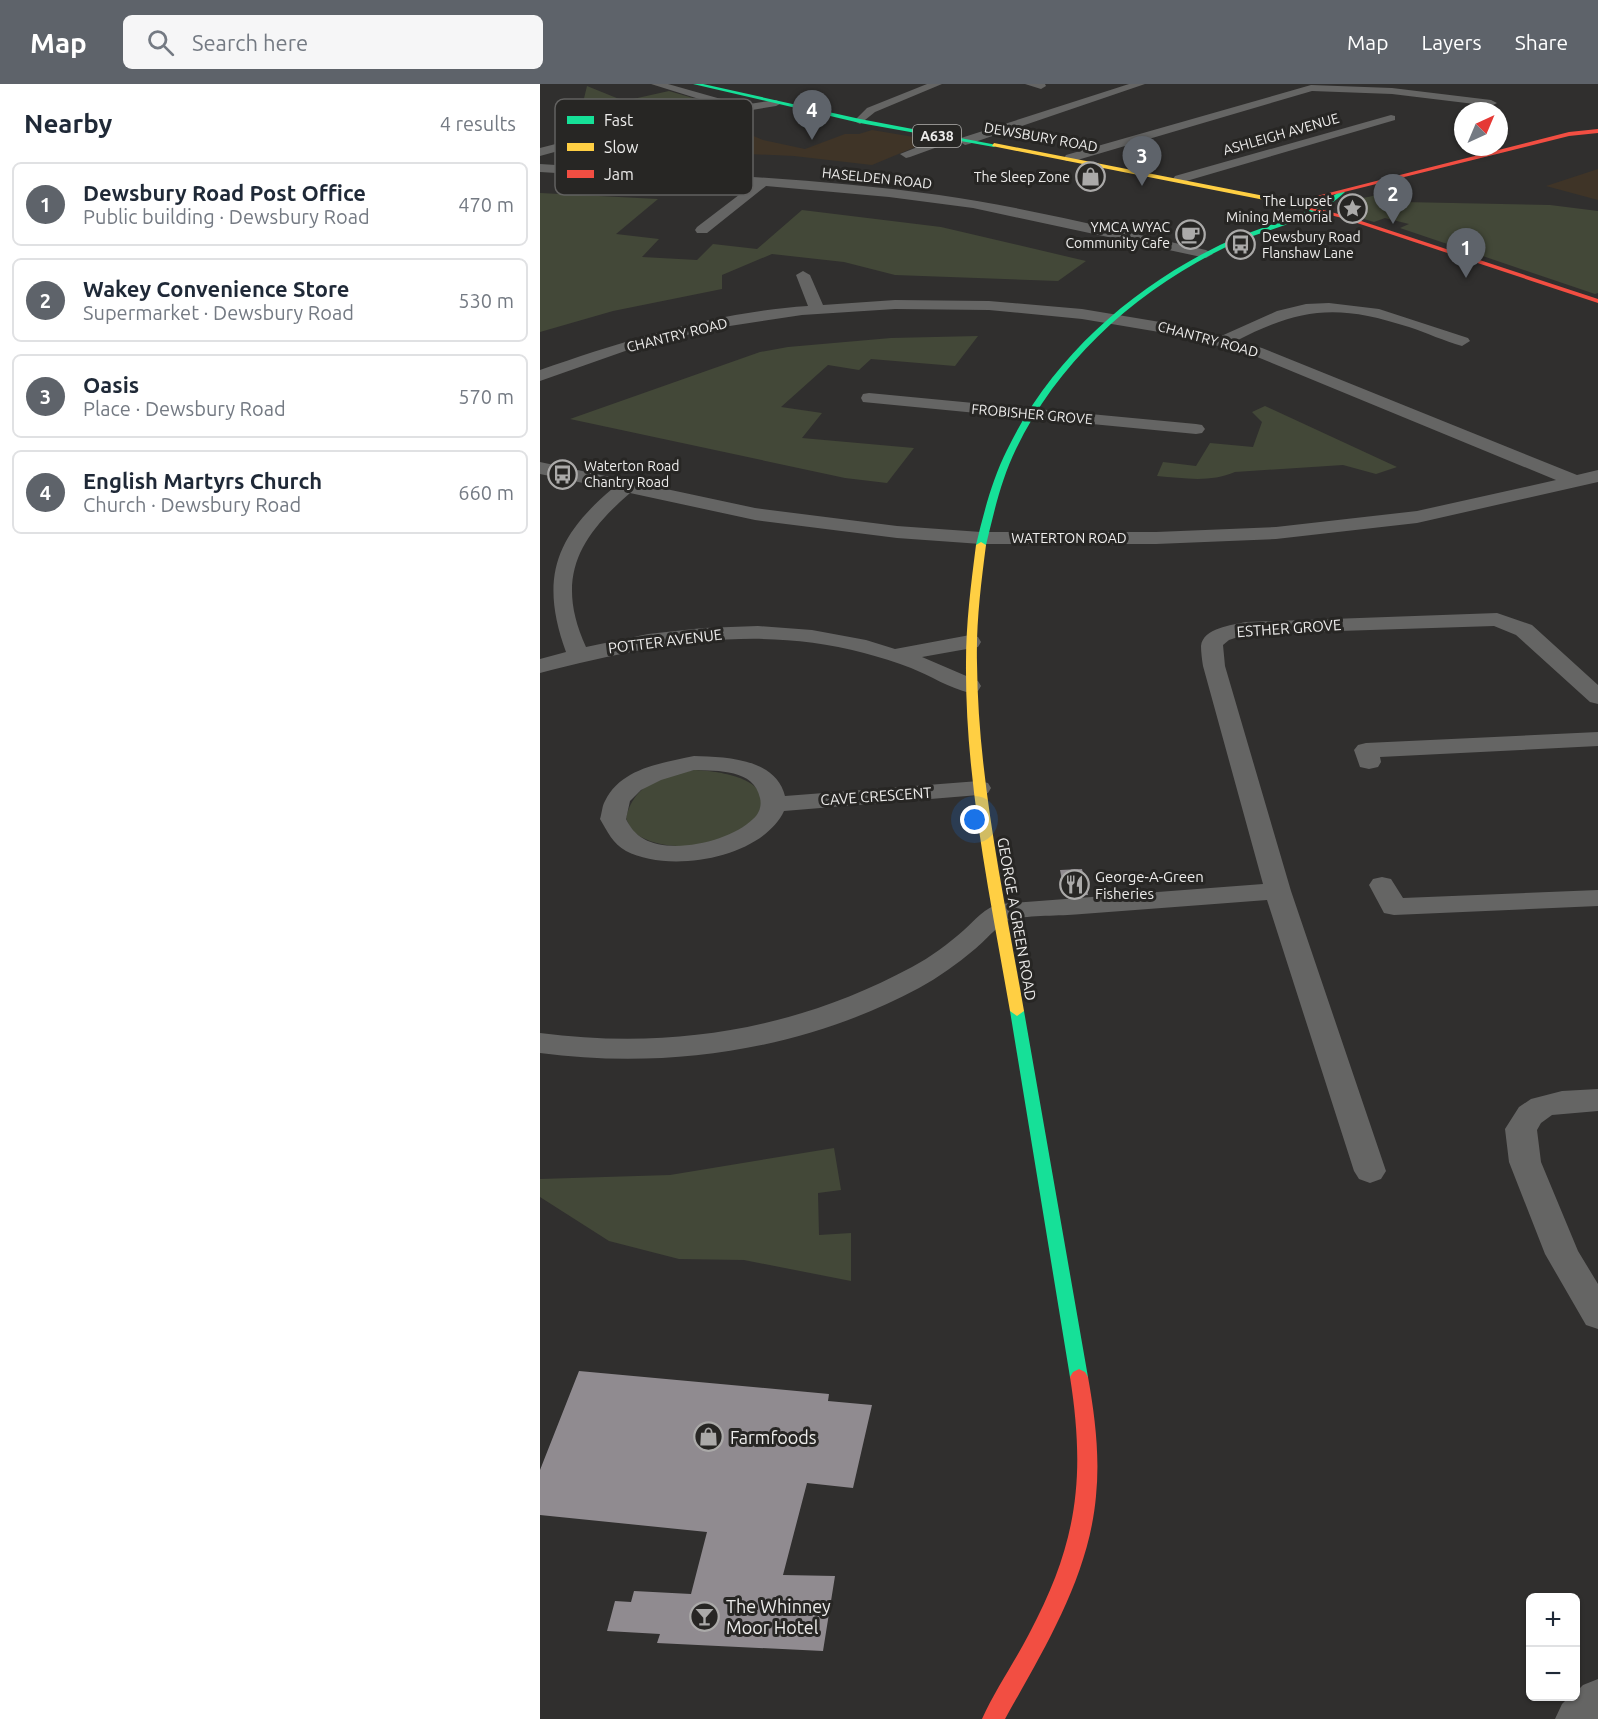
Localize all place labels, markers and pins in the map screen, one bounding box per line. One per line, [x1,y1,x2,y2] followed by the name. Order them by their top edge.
[792,91,832,140] pin: 4
[1122,136,1162,186] pin: 3
[1075,161,1107,193] shop icon: The Sleep Zone
[974,169,1070,185] place label: The Sleep Zone
[1374,174,1412,224] pin: 2
[1226,193,1332,225] place label: The Lupset Mining Memorial
[1337,193,1369,225] place icon: The Lupset Mining Memorial
[1065,219,1170,251] place label: YMCA WYAC Community Cafe
[1175,219,1207,251] cafe icon: YMCA WYAC Community Cafe
[1446,228,1486,278] pin: 1
[1225,229,1257,261] bus stop icon: Dewsbury Road Flanshaw Lane
[1262,229,1361,261] place label: Dewsbury Road Flanshaw Lane
[547,458,579,490] bus stop icon: Waterton Road Chantry Road
[584,458,680,490] place label: Waterton Road Chantry Road
[1095,868,1204,902] place label: George-A-Green Fisheries
[1058,869,1090,901] restaurant icon: George-A-Green Fisheries
[693,1421,725,1453] shop icon: Farmfoods
[730,1427,817,1447] place label: Farmfoods
[726,1596,831,1637] place label: The Whinney Moor Hotel
[689,1600,721,1632] bar icon: The Whinney Moor Hotel

